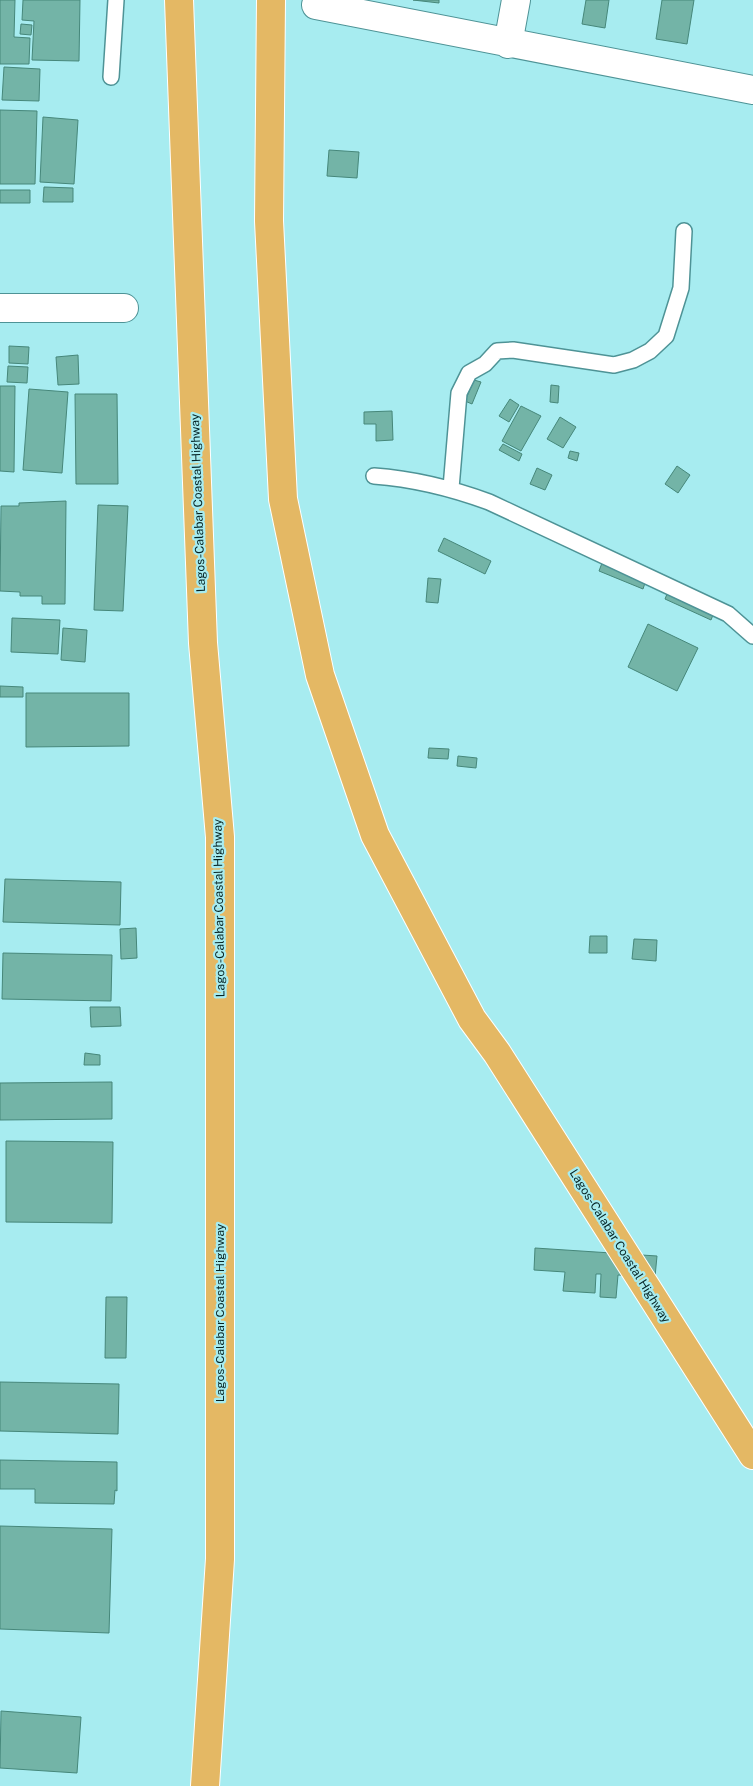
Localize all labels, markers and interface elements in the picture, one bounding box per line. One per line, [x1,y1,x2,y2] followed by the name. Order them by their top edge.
[188,413,208,592] street label: Lagos-Calabar Coastal Highway
[210,818,228,997] street label: Lagos-Calabar Coastal Highway
[567,1167,674,1326] street label: Lagos-Calabar Coastal Highway
[213,1223,227,1402] street label: Lagos-Calabar Coastal Highway

